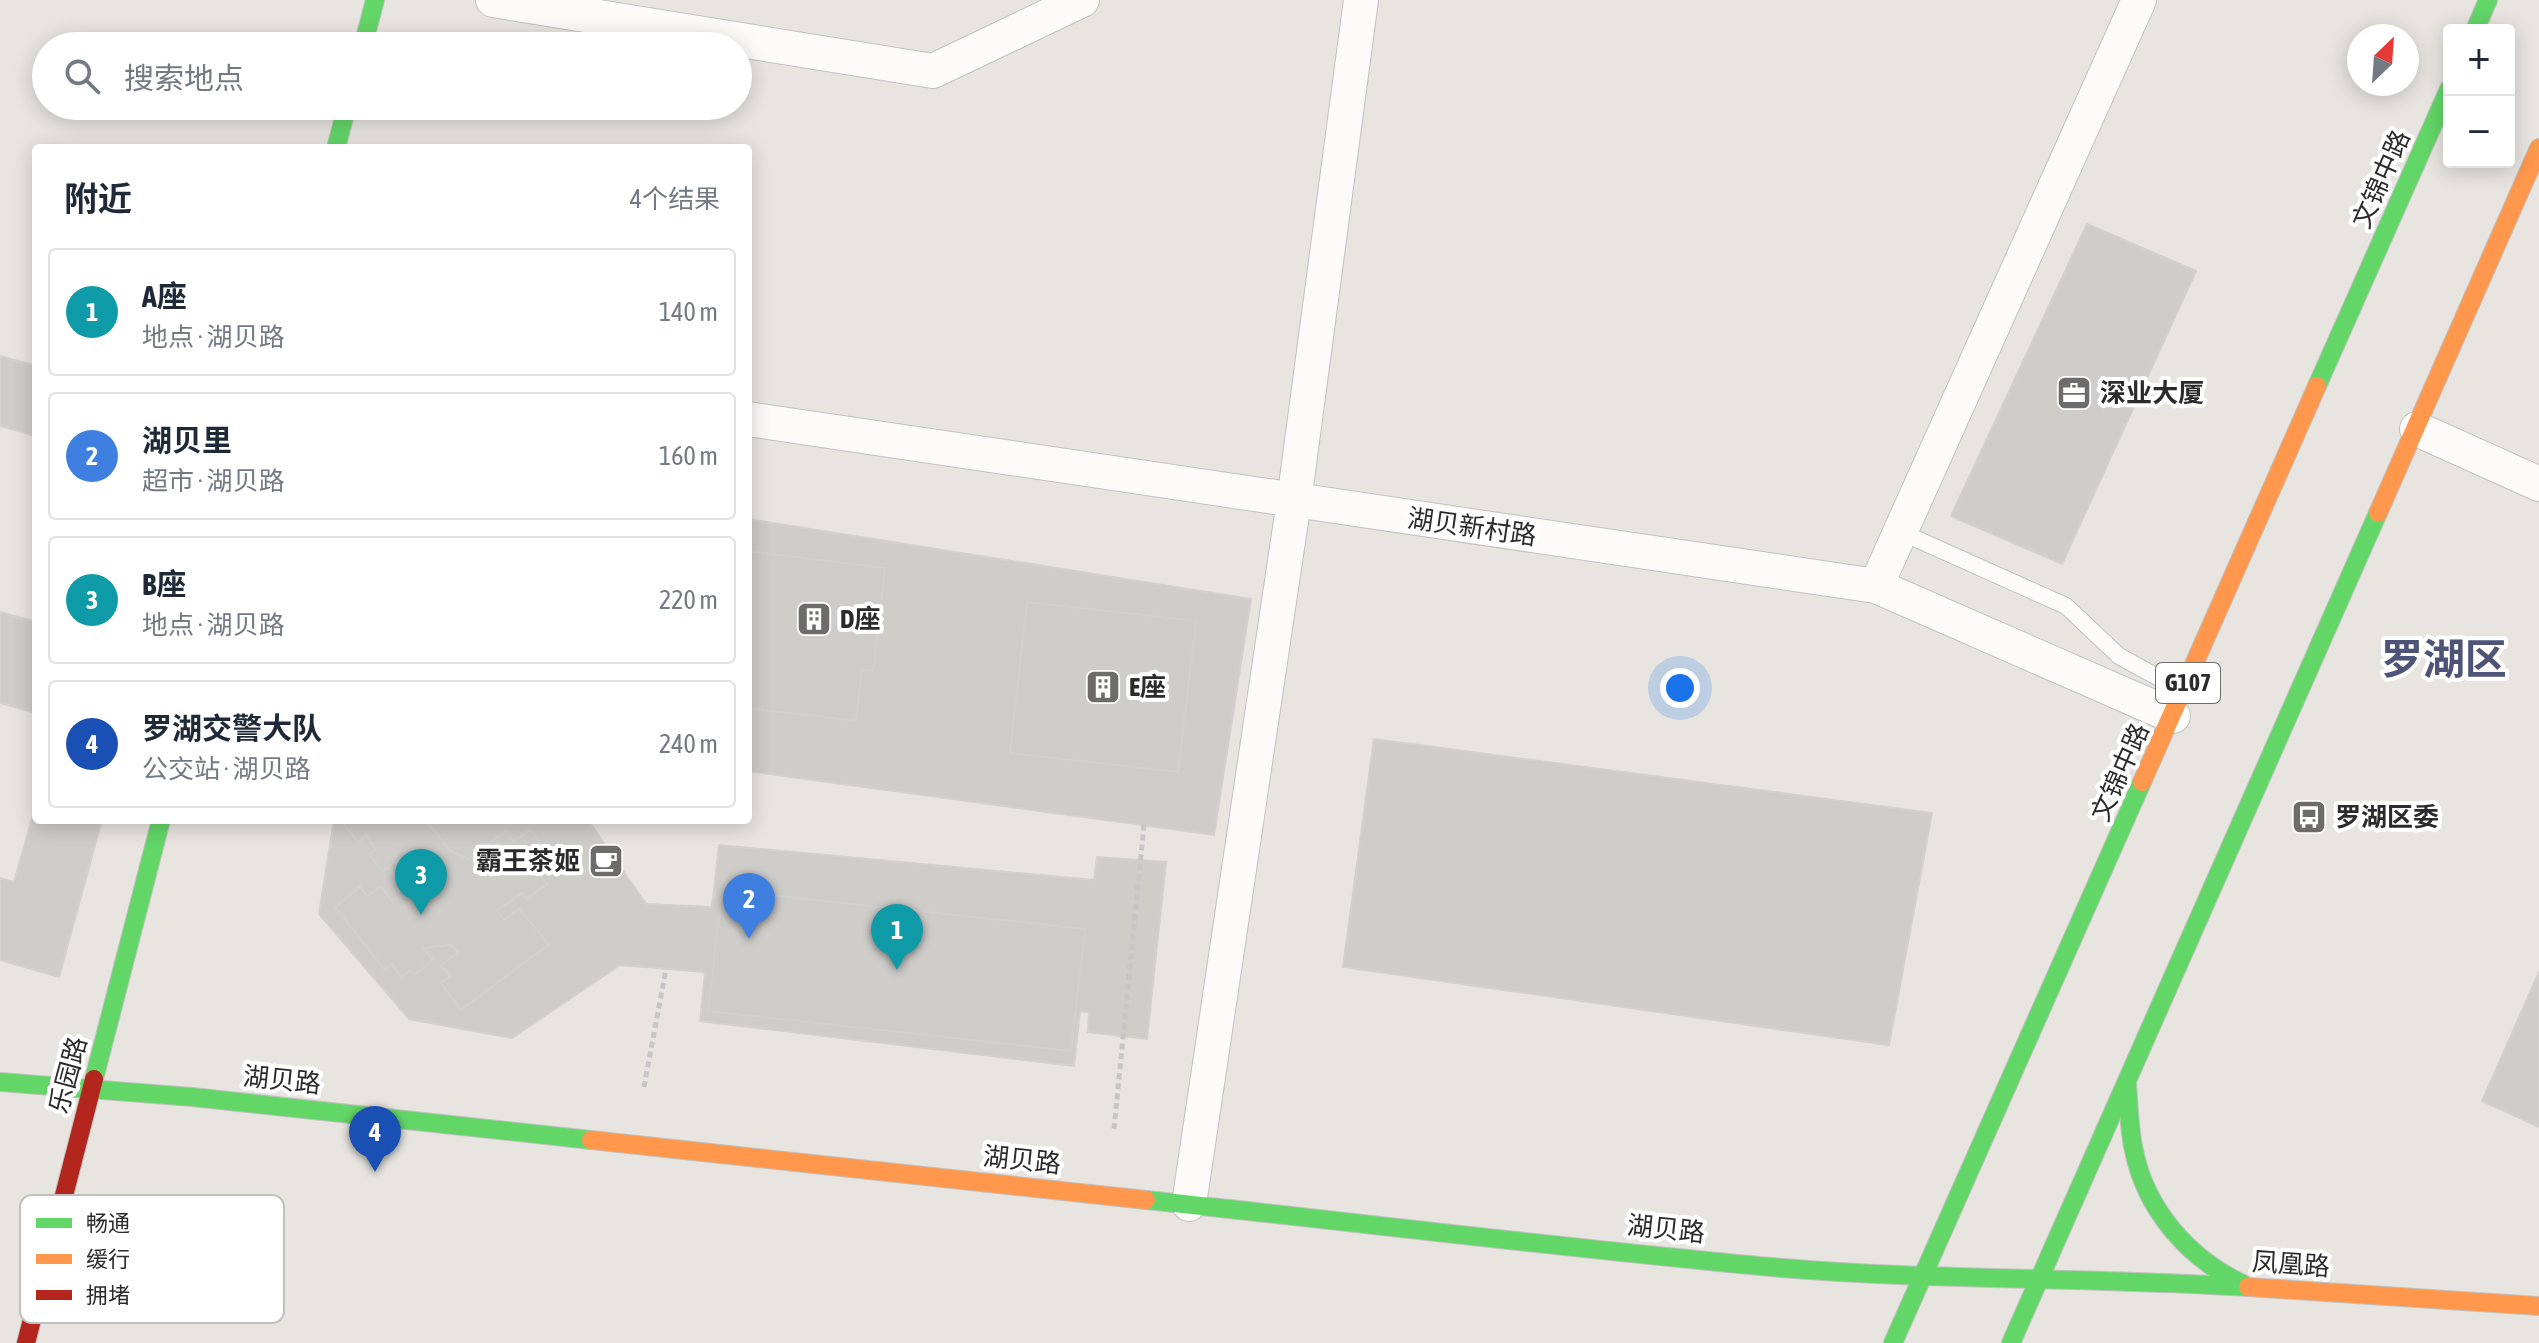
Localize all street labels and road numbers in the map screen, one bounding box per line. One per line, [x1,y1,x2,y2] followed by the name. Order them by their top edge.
[2346,125,2416,233] street label: 文锦中路
[1406,503,1538,551] street label: 湖贝新村路
[2156,663,2220,703] road number: G107
[2085,718,2155,826] street label: 文锦中路
[43,1033,93,1117] street label: 乐园路
[242,1061,322,1099] street label: 湖贝路
[982,1141,1062,1179] street label: 湖贝路
[1626,1210,1706,1248] street label: 湖贝路
[2251,1246,2331,1282] street label: 凤凰路

